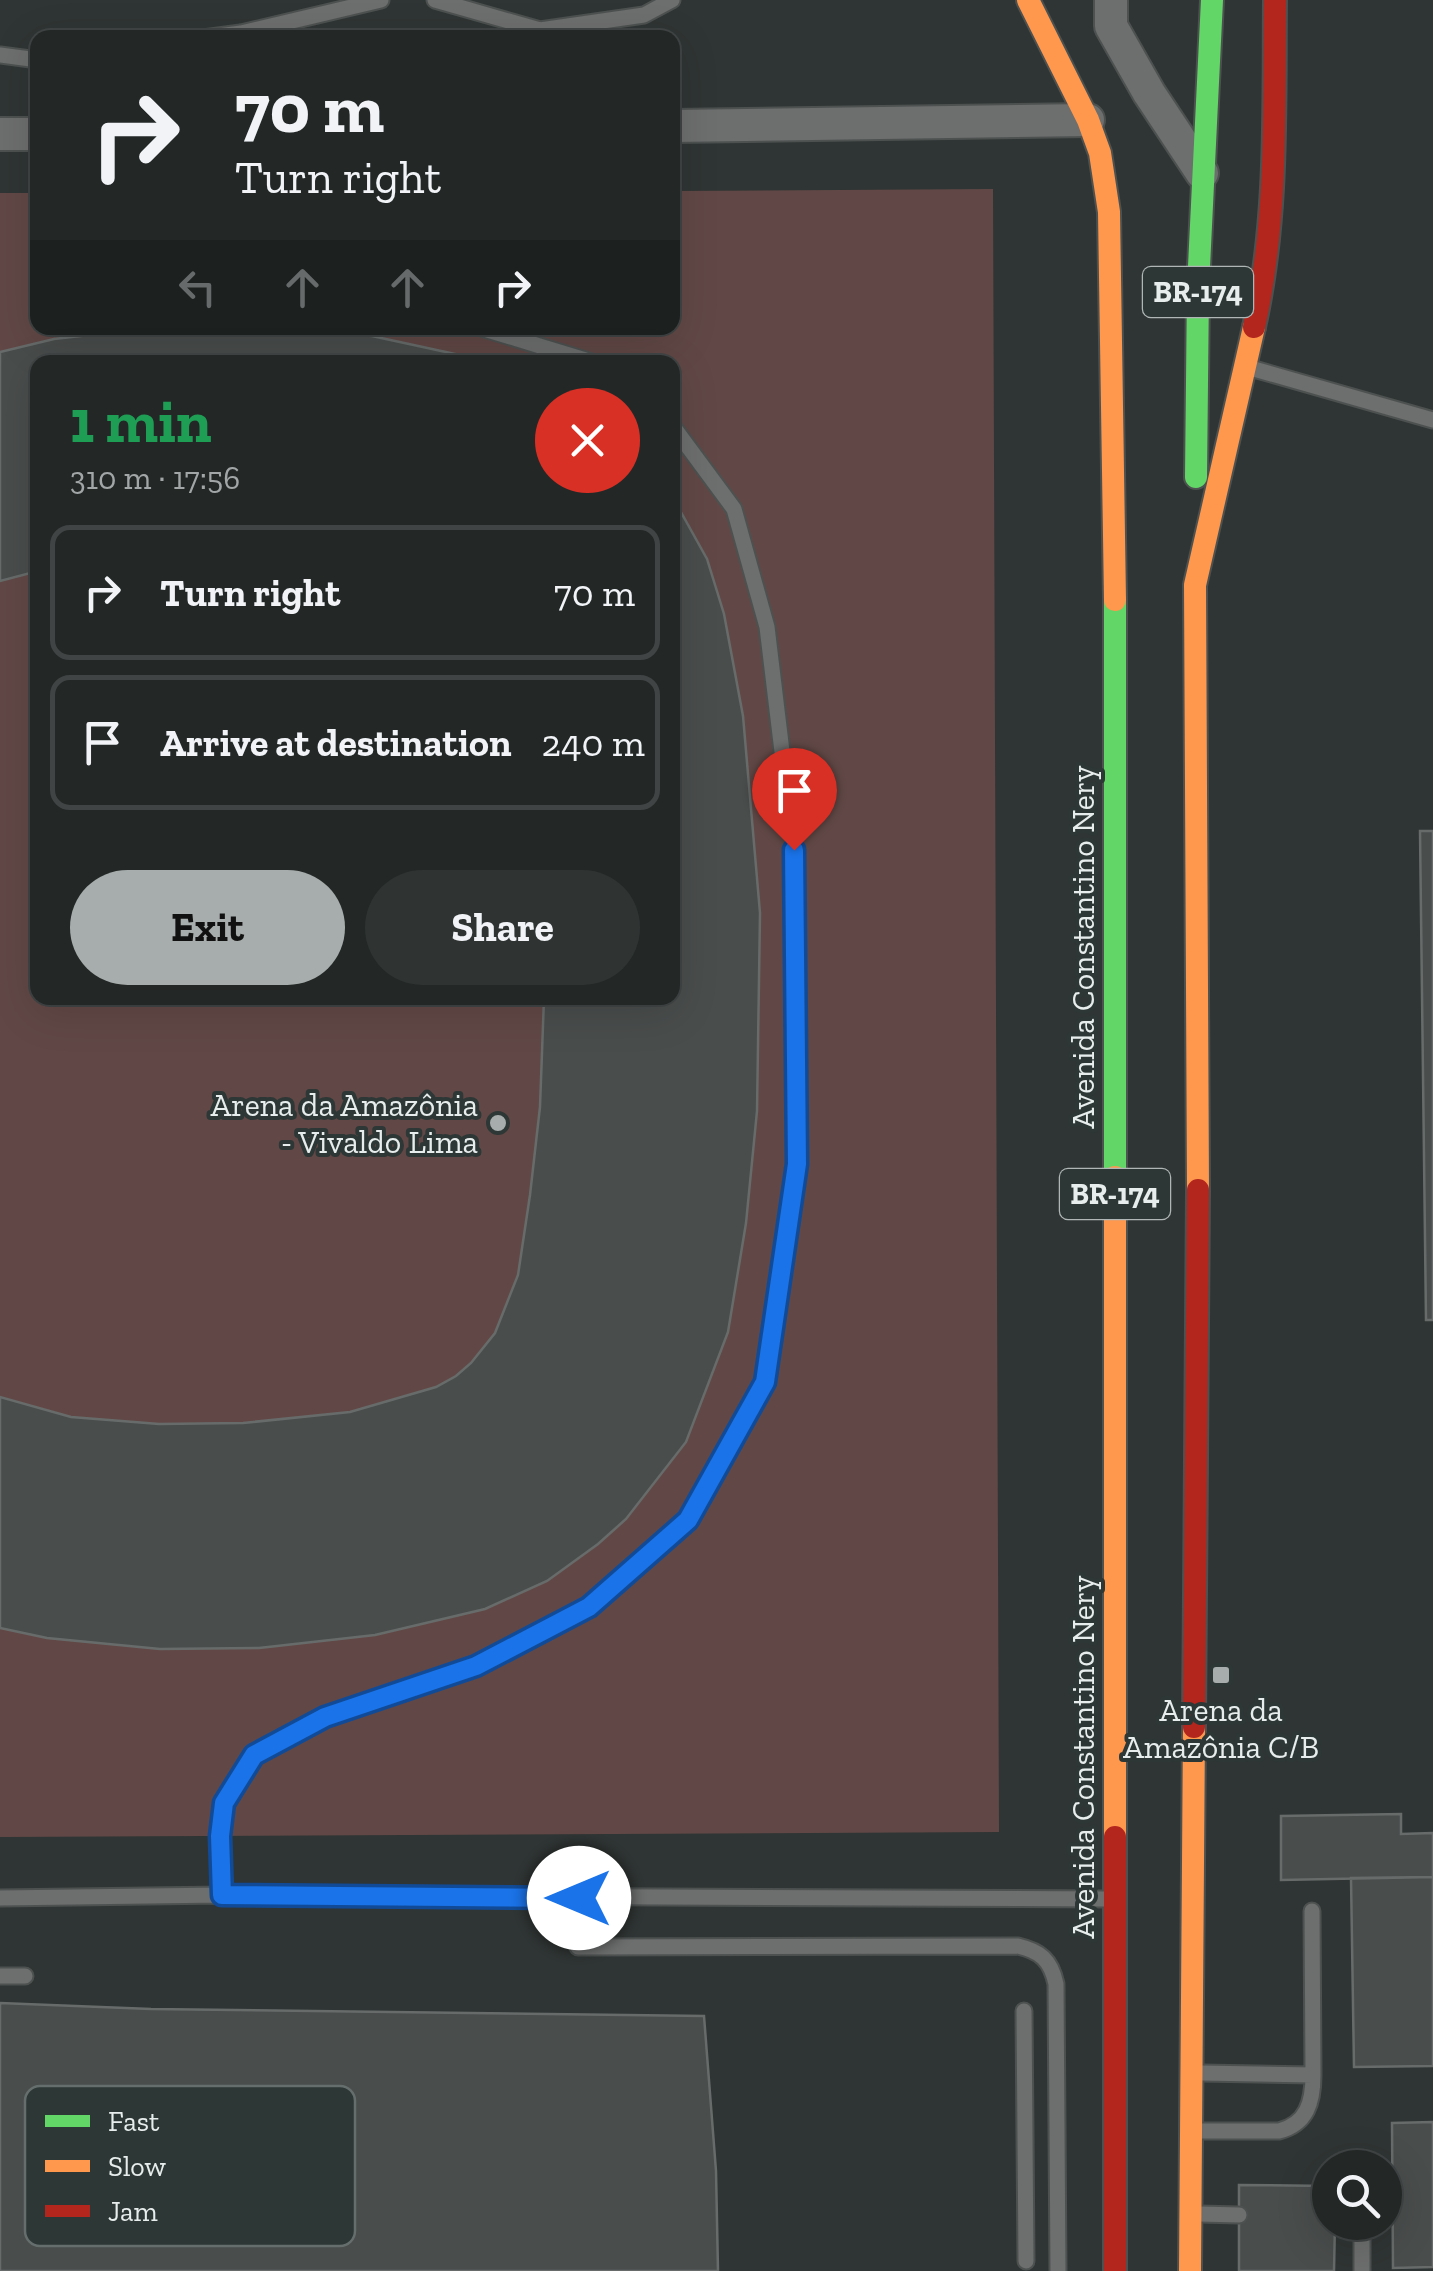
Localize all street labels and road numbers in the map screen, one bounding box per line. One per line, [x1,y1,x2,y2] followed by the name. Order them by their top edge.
[1143,267,1253,317] road number: BR-174
[1064,765,1102,1129] street label: Avenida Constantino Nery
[1060,1169,1170,1219] road number: BR-174
[1064,1575,1102,1939] street label: Avenida Constantino Nery

